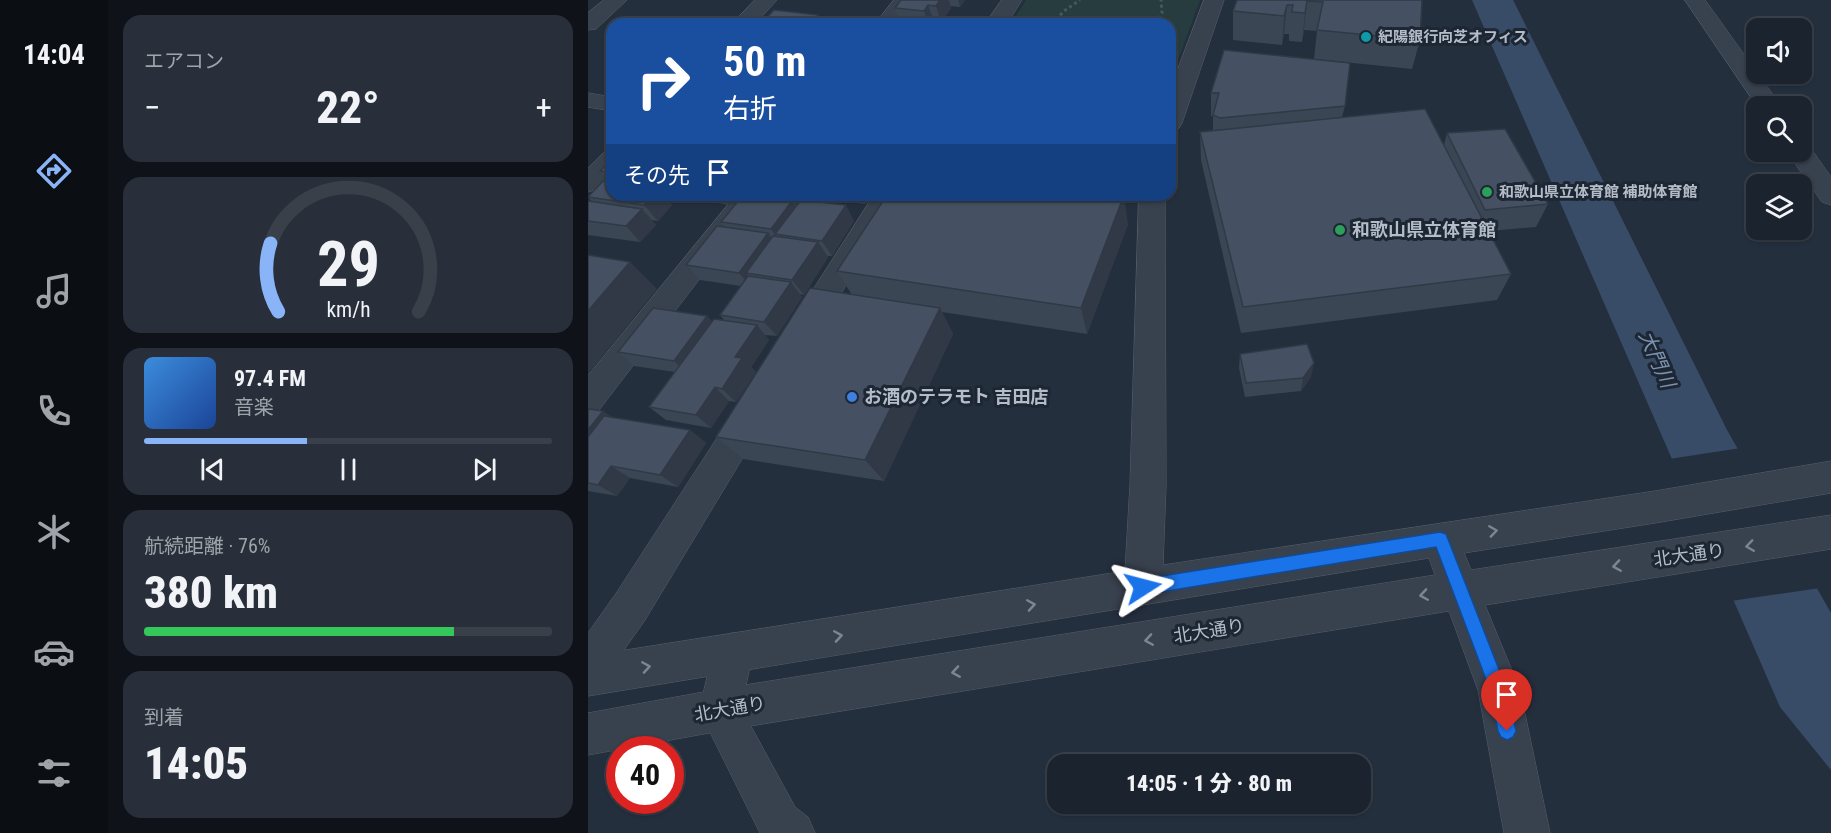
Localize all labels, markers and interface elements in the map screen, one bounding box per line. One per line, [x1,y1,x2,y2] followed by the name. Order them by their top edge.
[1746,18,1812,240] map controls
[1746,18,1812,84] button: sound
[1378,28,1528,46] place label: 紀陽銀行向芝オフィス
[1359,30,1373,44] marker: 紀陽銀行向芝オフィス
[723,37,806,86] text: 50 m
[23,39,85,71] text: 14:04
[624,42,702,120] icon: right
[144,49,224,73] text: エアコン
[316,81,380,134] text: 22°
[144,88,161,127] text: −
[536,88,552,127] text: +
[723,93,777,125] text: 右折
[1746,96,1812,162] button: search
[33,150,75,192] icon: directions
[702,156,735,189] icon: arrive
[624,163,690,188] text: その先
[1746,174,1812,240] button: layers
[1499,183,1697,201] place label: 和歌山県立体育館 補助体育館
[1480,185,1494,199] marker: 和歌山県立体育館 補助体育館
[1352,219,1496,240] place label: 和歌山県立体育館
[1333,223,1347,237] marker: 和歌山県立体育館
[316,228,380,301] text: 29
[33,270,75,312] icon: music
[326,297,370,322] text: km/h
[1634,327,1681,393] water label: 大門川
[234,366,306,391] text: 97.4 FM
[864,386,1048,407] place label: お酒のテラモト 吉田店
[33,390,75,432] icon: phone
[845,390,859,404] marker: お酒のテラモト 吉田店
[234,395,274,419] text: 音楽
[196,453,229,486] icon: previous
[332,453,365,486] icon: pause
[468,453,501,486] icon: next
[33,511,75,553] icon: climate
[1488,525,1498,538] one-way arrow
[144,534,270,558] text: 航続距離 · 76%
[1652,539,1726,570] street label: 北大通り
[1745,539,1755,551] one-way arrow
[1111,555,1175,619] position arrow
[1612,559,1622,571] one-way arrow
[144,566,278,619] text: 380 km
[1420,589,1429,601] one-way arrow
[1026,599,1036,612] one-way arrow
[1172,615,1246,647] street label: 北大通り
[833,630,843,643] one-way arrow
[33,631,75,673] icon: car
[1144,634,1154,646] one-way arrow
[641,661,650,673] one-way arrow
[952,665,961,677] one-way arrow
[1481,669,1532,731] pin
[1490,678,1523,711] icon: arrive
[693,692,767,725] street label: 北大通り
[144,705,184,729] text: 到着
[606,736,684,814] speed limit sign: 40
[144,737,248,790] text: 14:05
[33,752,75,794] icon: filters
[1126,771,1292,796] text: 14:05 · 1 分 · 80 m

